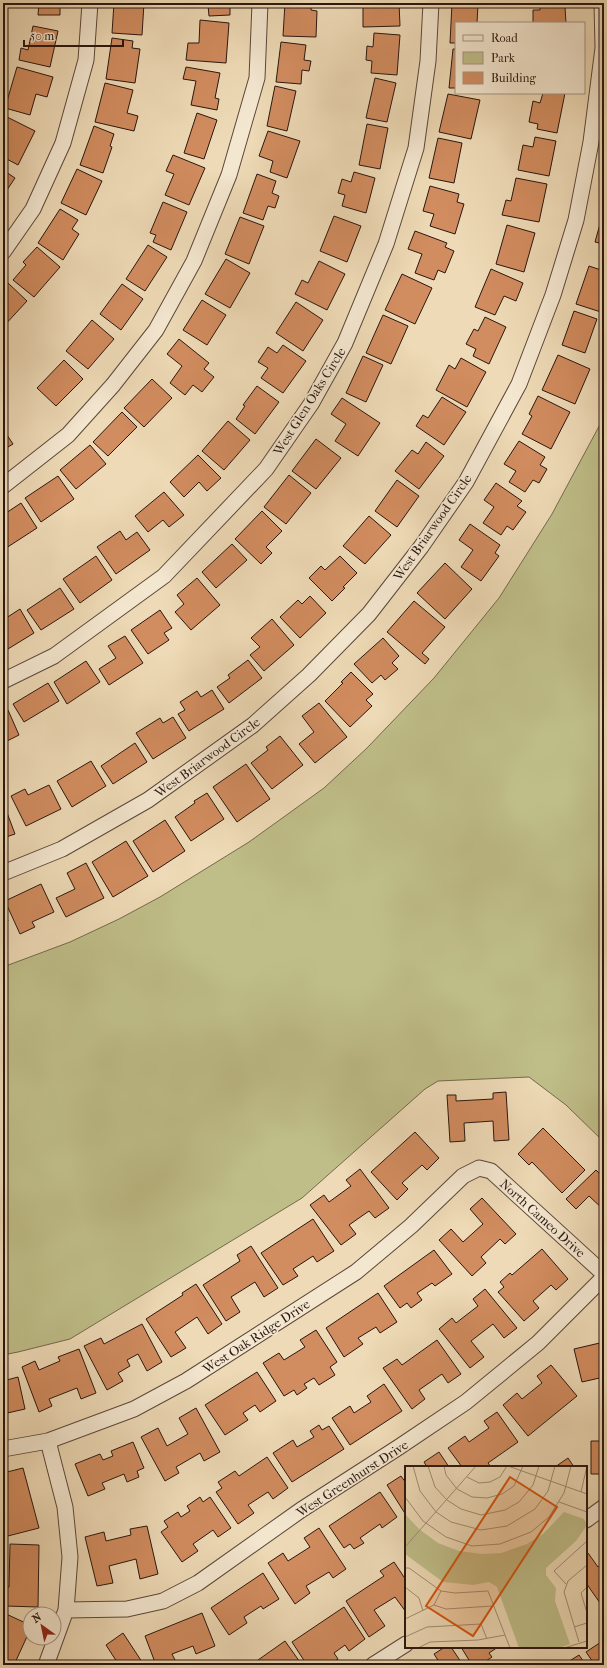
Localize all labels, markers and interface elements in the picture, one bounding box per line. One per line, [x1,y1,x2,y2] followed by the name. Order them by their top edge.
[24,22,123,48] scale bar
[455,22,585,94] legend
[30,29,54,43] text: 50 m
[491,31,518,45] text: Road
[491,51,516,65] text: Park
[491,71,536,85] text: Building
[270,344,349,459] street label: West Glen Oaks Circle
[390,471,475,584] street label: West Briarwood Circle
[151,714,263,801] street label: West Briarwood Circle
[497,1176,589,1261] street label: North Cameo Drive
[199,1296,313,1377] street label: West Oak Ridge Drive
[293,1437,411,1521] street label: West Greenhurst Drive
[405,1466,587,1648] inset map
[22,1606,62,1646] north arrow
[30,1610,44,1626] text: N

